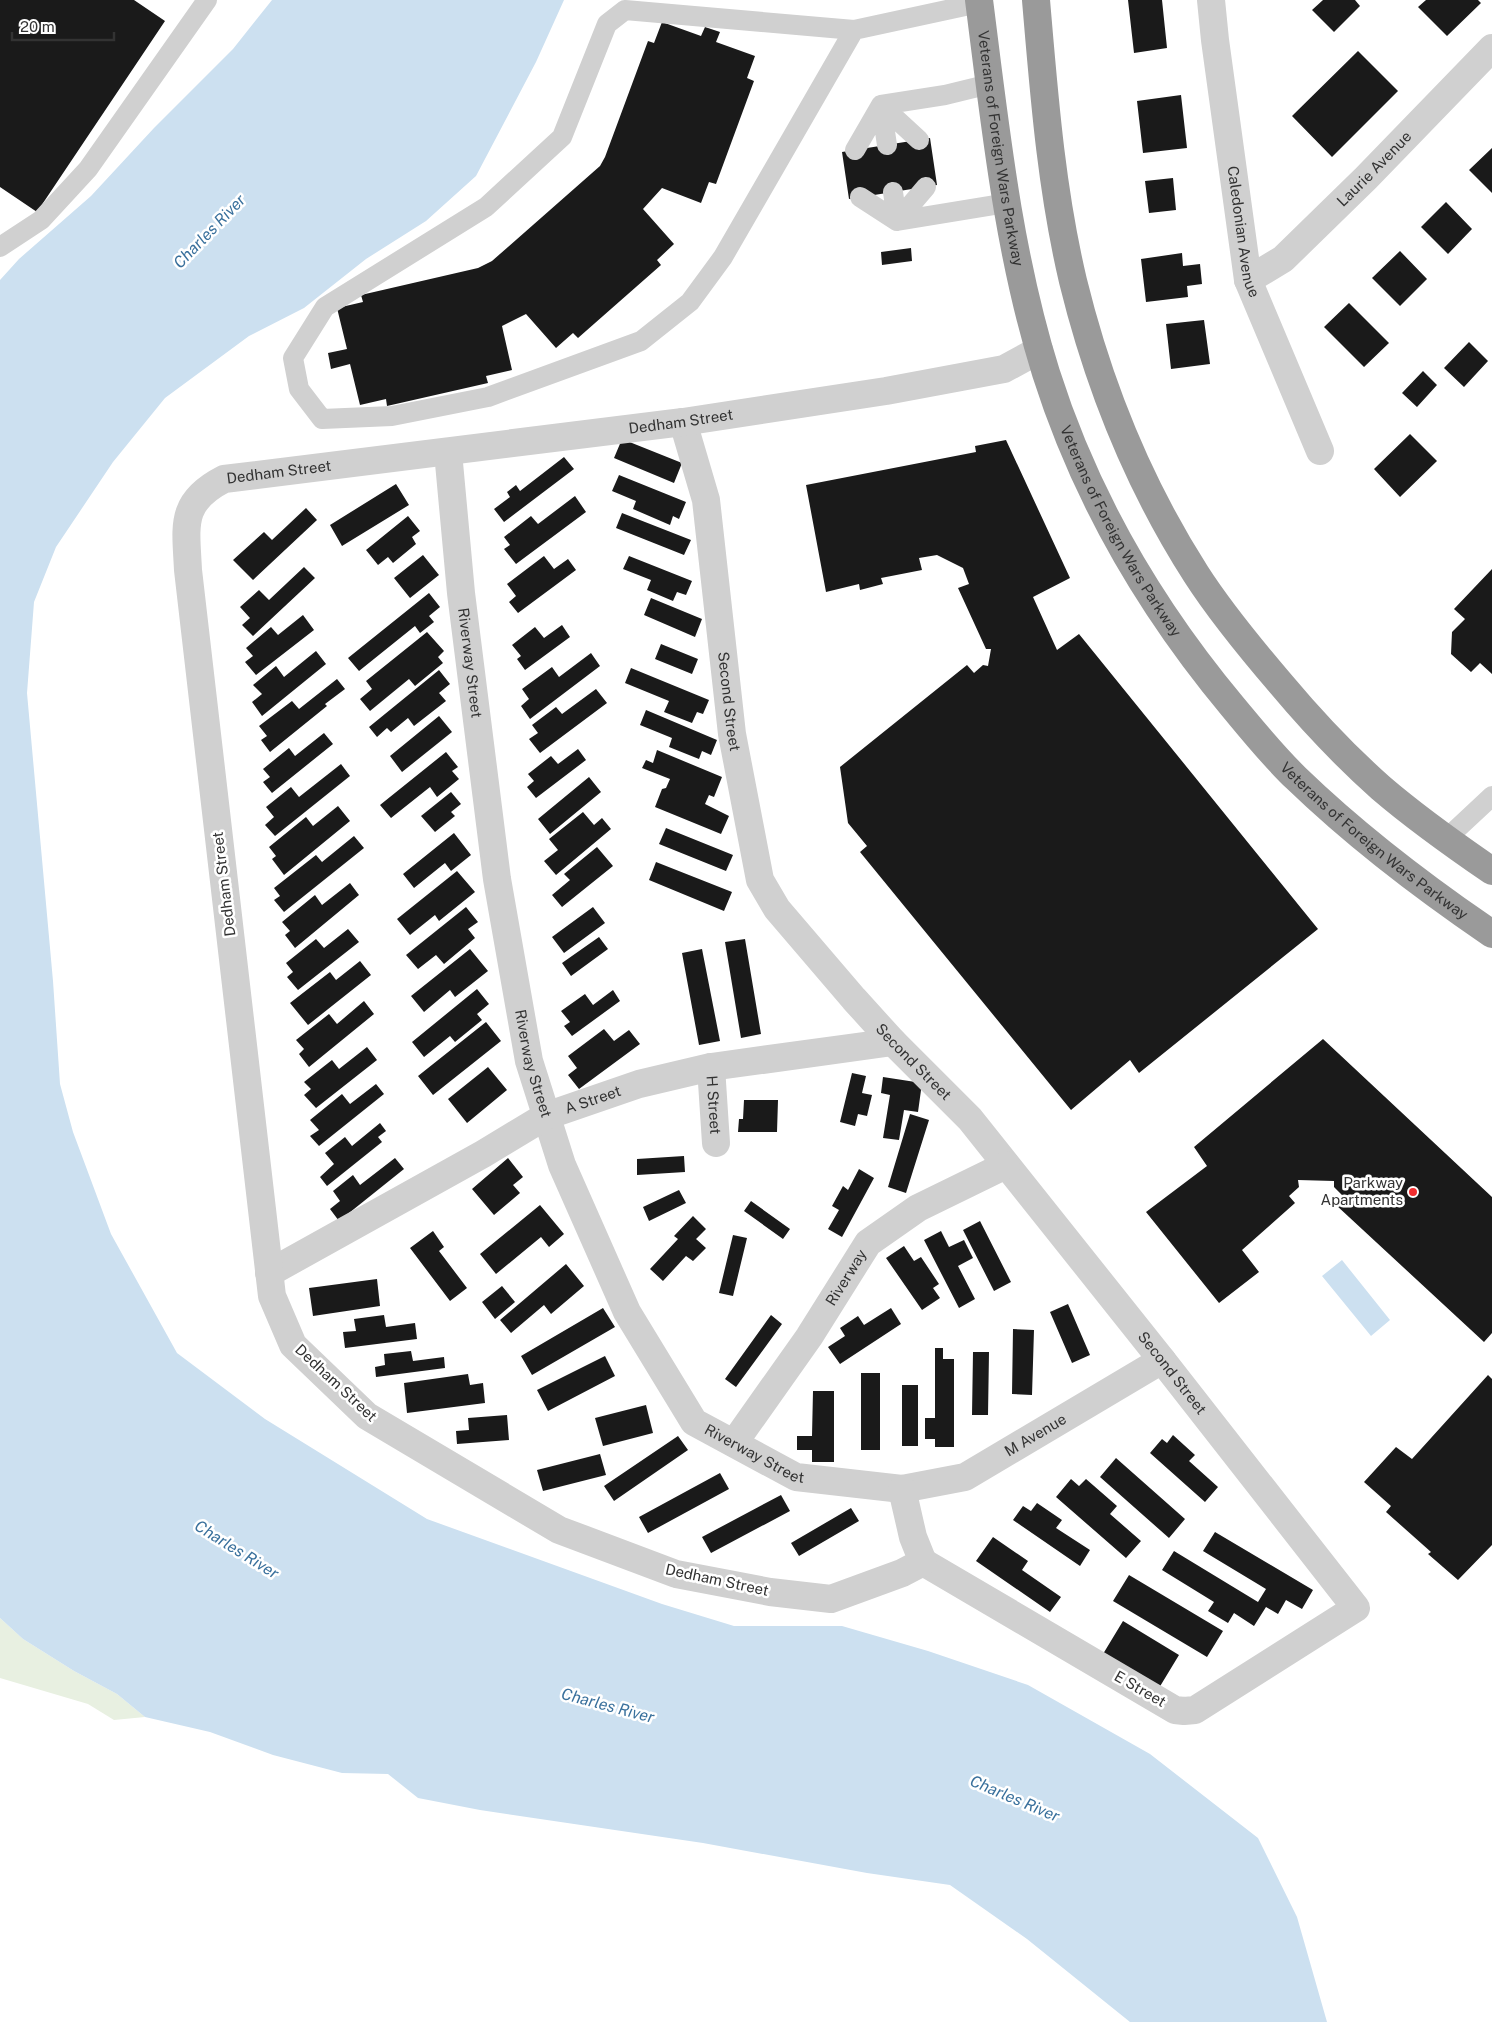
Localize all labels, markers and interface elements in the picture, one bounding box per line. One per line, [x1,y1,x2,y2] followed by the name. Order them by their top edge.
[12,10,115,42] scale bar
[20,18,55,35] text: 20 m
[975,29,1027,268] street label: Veterans of Foreign Wars Parkway
[1333,128,1415,210] street label: Laurie Avenue
[1224,165,1263,300] street label: Caledonian Avenue
[169,190,250,272] water label: Charles River
[627,405,734,437] street label: Dedham Street
[1057,423,1185,640] street label: Veterans of Foreign Wars Parkway
[226,457,332,487] street label: Dedham Street
[455,607,486,719] street label: Riverway Street
[715,651,744,753] street label: Second Street
[1277,758,1471,923] street label: Veterans of Foreign Wars Parkway
[209,831,238,937] street label: Dedham Street
[512,1008,555,1120] street label: Riverway Street
[873,1020,955,1103] street label: Second Street
[704,1075,724,1135] street label: H Street
[562,1082,623,1117] street label: A Street
[1321,1174,1403,1208] place label: Parkway Apartments
[1407,1186,1419,1198] marker: Parkway Apartments
[822,1246,870,1309] street label: Riverway
[1135,1328,1210,1417] street label: Second Street
[292,1341,381,1425] street label: Dedham Street
[1001,1410,1069,1459] street label: M Avenue
[702,1420,805,1486] street label: Riverway Street
[191,1516,283,1583] water label: Charles River
[664,1560,771,1599] street label: Dedham Street
[1111,1667,1169,1710] street label: E Street
[559,1684,657,1727] water label: Charles River
[967,1771,1063,1826] water label: Charles River

